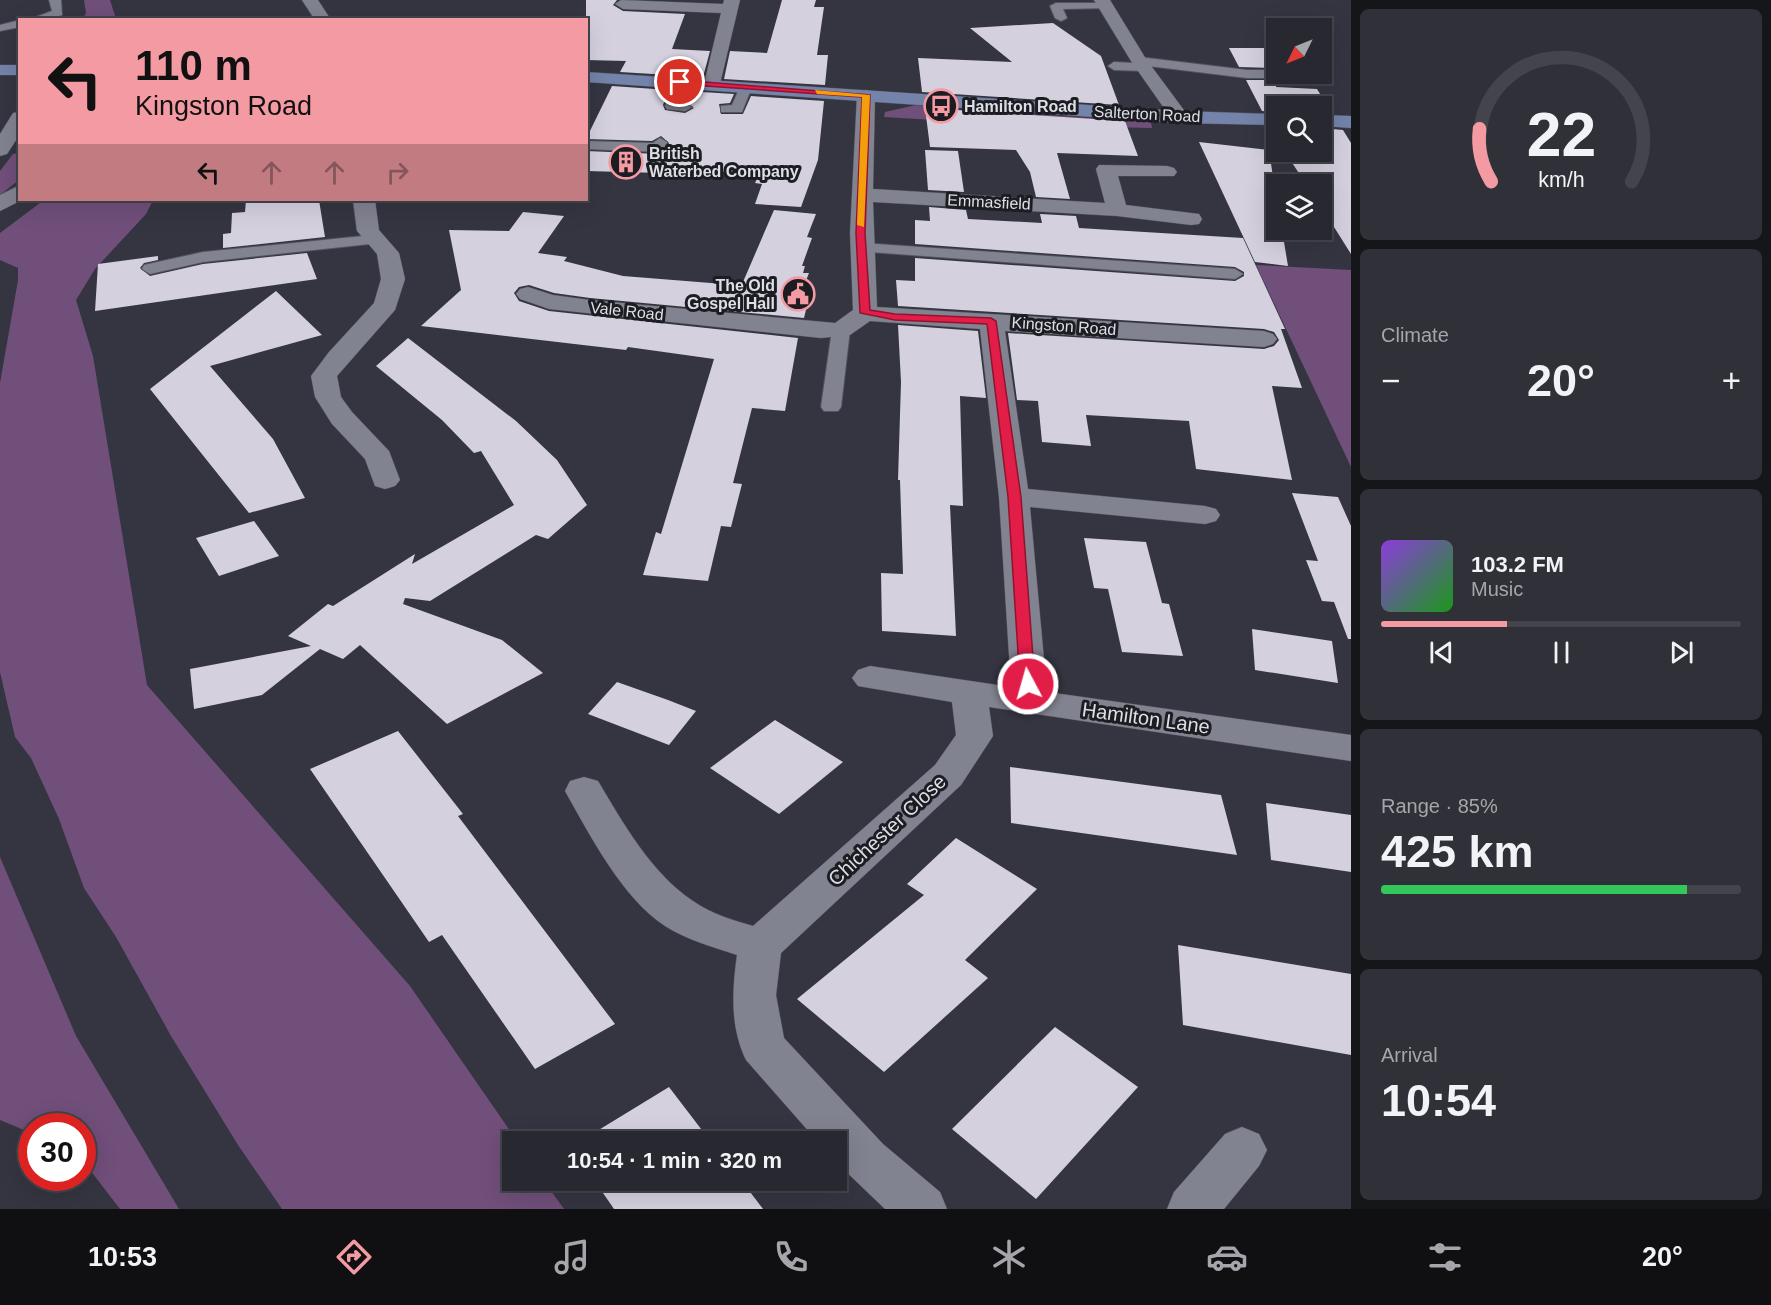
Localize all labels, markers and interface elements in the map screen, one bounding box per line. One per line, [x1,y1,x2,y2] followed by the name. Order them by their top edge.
[1266,18,1332,84] north arrow
[1266,18,1332,240] map controls
[36,42,114,120] icon: left
[135,42,252,89] text: 110 m
[654,56,705,107] pin
[663,65,696,98] icon: arrive
[923,88,959,124] bus stop icon: Hamilton Road
[135,91,312,121] text: Kingston Road
[1266,96,1332,162] button: search
[964,98,1077,115] place label: Hamilton Road
[1526,100,1596,169] text: 22
[1093,103,1201,125] street label: Salterton Road
[608,144,644,180] building icon: British Waterbed Company
[649,145,799,180] place label: British Waterbed Company
[192,156,225,189] icon: left
[255,156,288,189] icon: ahead
[318,156,351,189] icon: ahead
[381,156,414,189] icon: right
[1538,168,1584,192] text: km/h
[1266,174,1332,240] button: layers
[947,191,1031,213] street label: Emmasfield
[780,276,816,312] public building icon: The Old Gospel Hall
[687,277,775,312] place label: The Old Gospel Hall
[590,299,664,323] street label: Vale Road
[1011,314,1117,338] street label: Kingston Road
[1381,324,1449,346] text: Climate
[1527,355,1595,406] text: 20°
[1381,362,1400,399] text: −
[1722,362,1741,399] text: +
[1471,552,1564,577] text: 103.2 FM
[1471,578,1523,600] text: Music
[1425,636,1458,669] icon: previous
[1545,636,1578,669] icon: pause
[1665,636,1698,669] icon: next
[996,652,1060,716] position arrow
[1081,698,1211,738] street label: Hamilton Lane
[824,770,950,890] street label: Chichester Close
[1381,795,1498,817] text: Range · 85%
[1381,826,1534,877] text: 425 km
[1381,1044,1438,1066] text: Arrival
[1381,1075,1496,1126] text: 10:54
[18,1113,96,1191] speed limit sign: 30
[567,1148,782,1173] text: 10:54 · 1 min · 320 m
[333,1236,375,1278] icon: directions
[551,1236,593,1278] icon: music
[770,1236,812,1278] icon: phone
[988,1236,1030,1278] icon: climate
[1206,1236,1248,1278] icon: car
[1424,1236,1466,1278] icon: filters
[88,1242,157,1272] text: 10:53
[1642,1242,1683,1272] text: 20°

